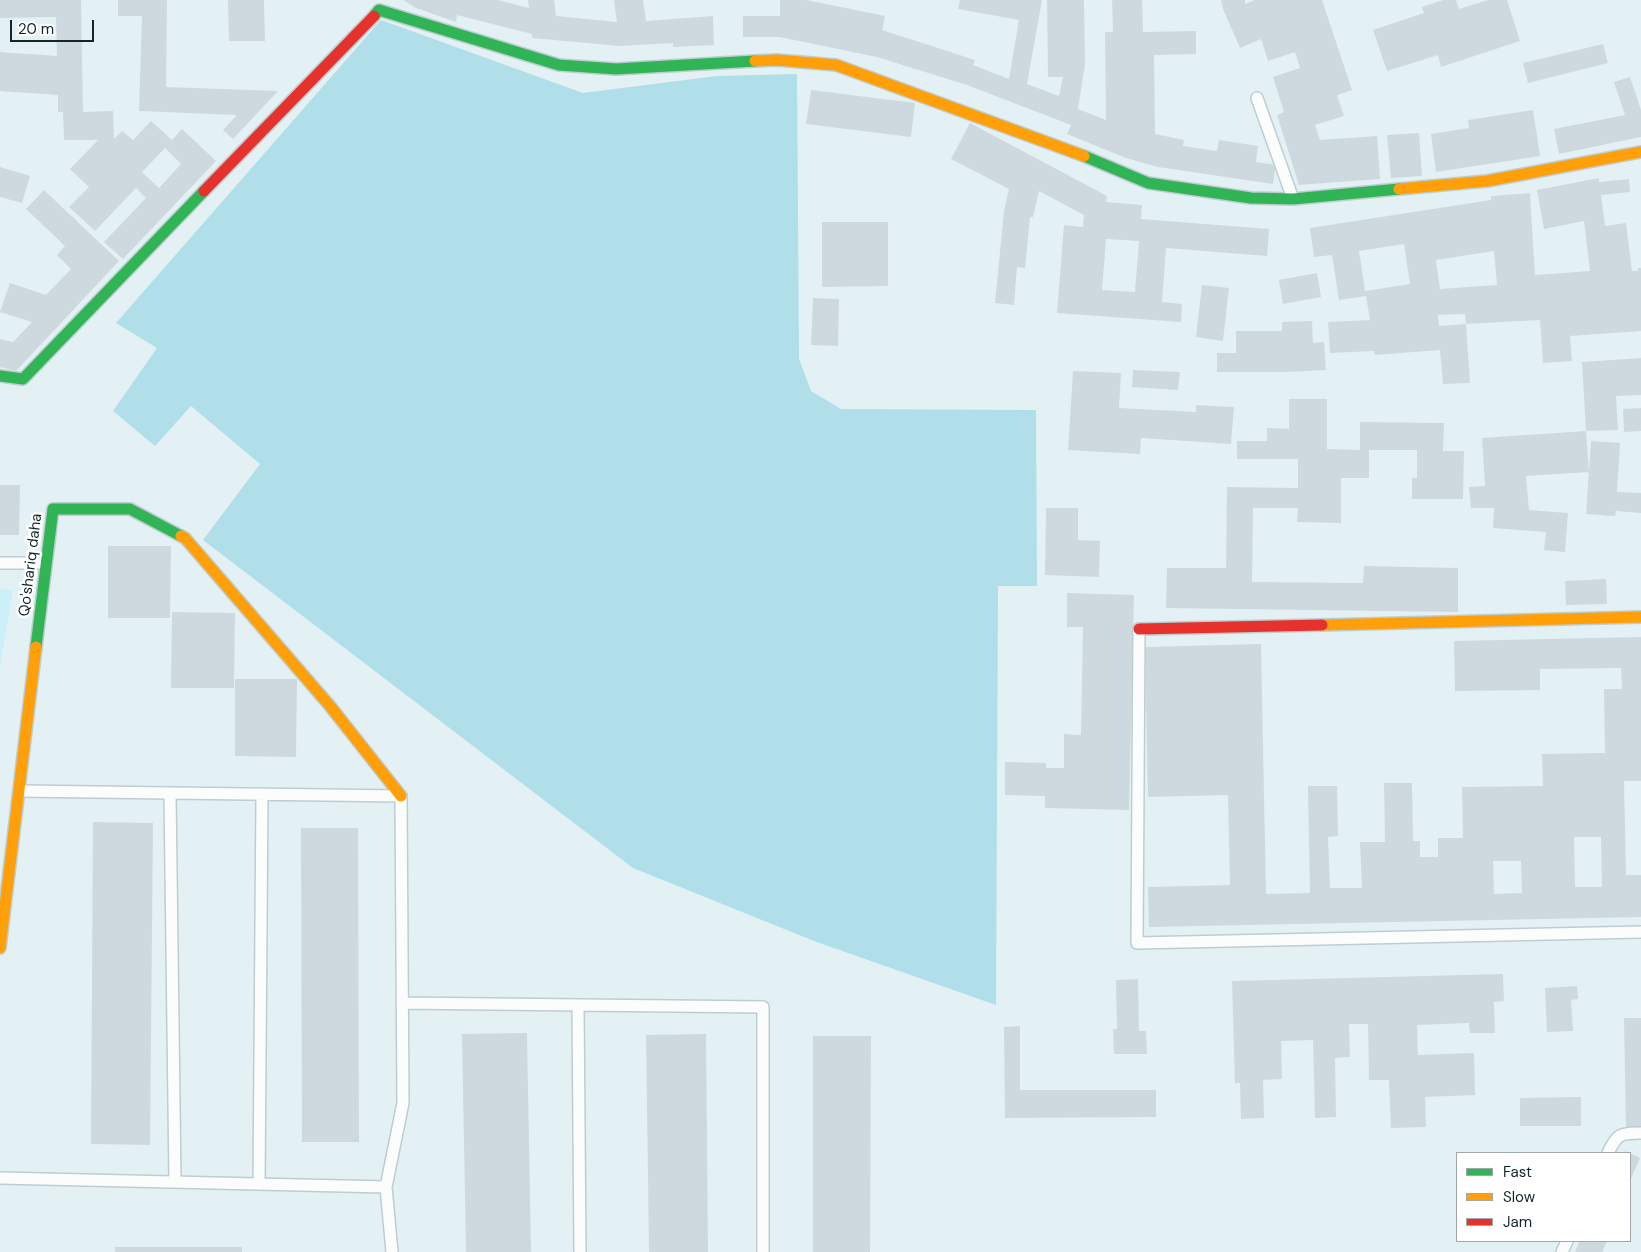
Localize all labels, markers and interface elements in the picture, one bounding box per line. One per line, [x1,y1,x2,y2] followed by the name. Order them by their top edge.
[12,10,96,42] scale bar
[18,19,54,39] text: 20 m
[16,513,46,617] street label: Qo'shariq daha
[1456,1152,1631,1242] legend
[1503,1162,1532,1182] text: Fast
[1503,1187,1535,1207] text: Slow
[1503,1212,1532,1232] text: Jam

